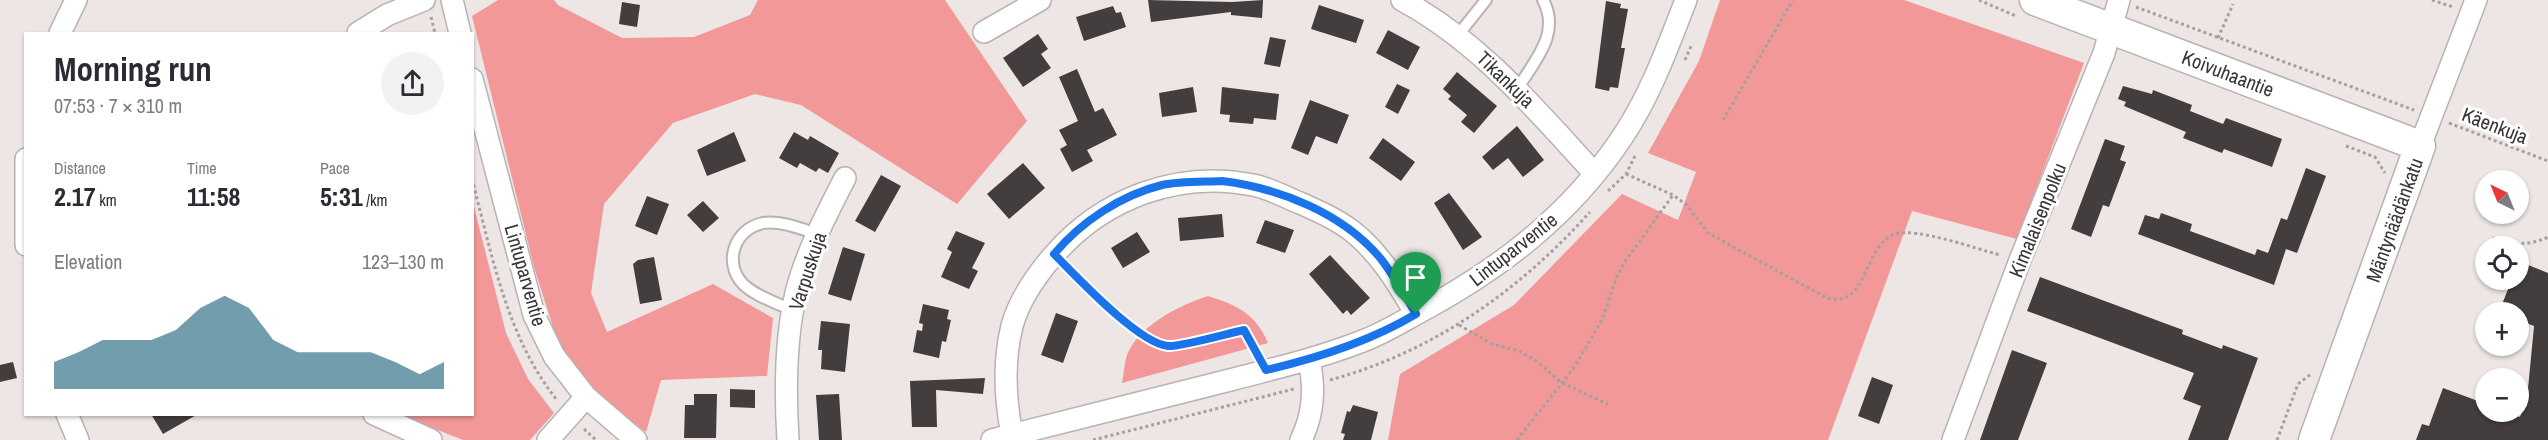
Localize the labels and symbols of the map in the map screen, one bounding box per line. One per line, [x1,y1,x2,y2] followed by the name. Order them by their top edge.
[2178,43,2278,103] street label: Koivuhaantie
[1471,45,1541,113] street label: Tikankuja
[2458,100,2532,150] street label: Käenkuja
[2359,154,2429,286] street label: Mäntynäädänkatu
[2002,159,2072,281] street label: Kimalaisenpolku
[2475,170,2529,224] north arrow
[1463,206,1563,292] street label: Lintuparventie
[499,221,553,329] street label: Lintuparventie
[782,228,832,314] street label: Varpuskuja
[1390,252,1441,314] pin

